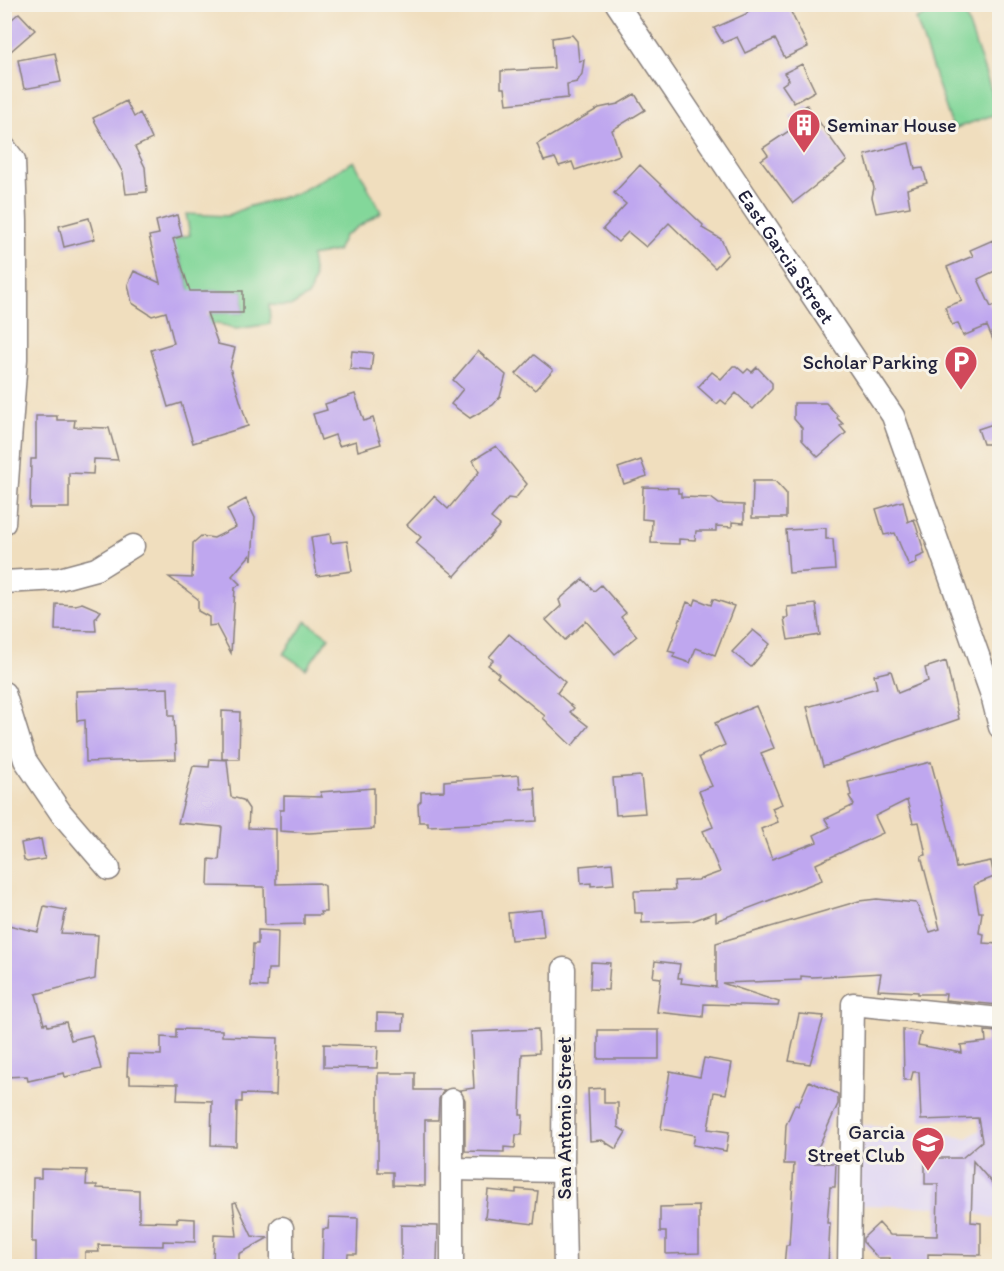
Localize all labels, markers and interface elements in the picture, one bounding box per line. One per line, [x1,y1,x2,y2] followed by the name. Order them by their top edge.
[786,107,822,154] building icon: Seminar House
[827,113,957,137] place label: Seminar House
[733,185,840,328] street label: East Garcia Street
[943,344,979,391] parking icon: Scholar Parking
[803,350,939,374] place label: Scholar Parking
[552,1036,576,1200] street label: San Antonio Street
[808,1120,906,1167] place label: Garcia Street Club
[910,1125,946,1172] school or university icon: Garcia Street Club

